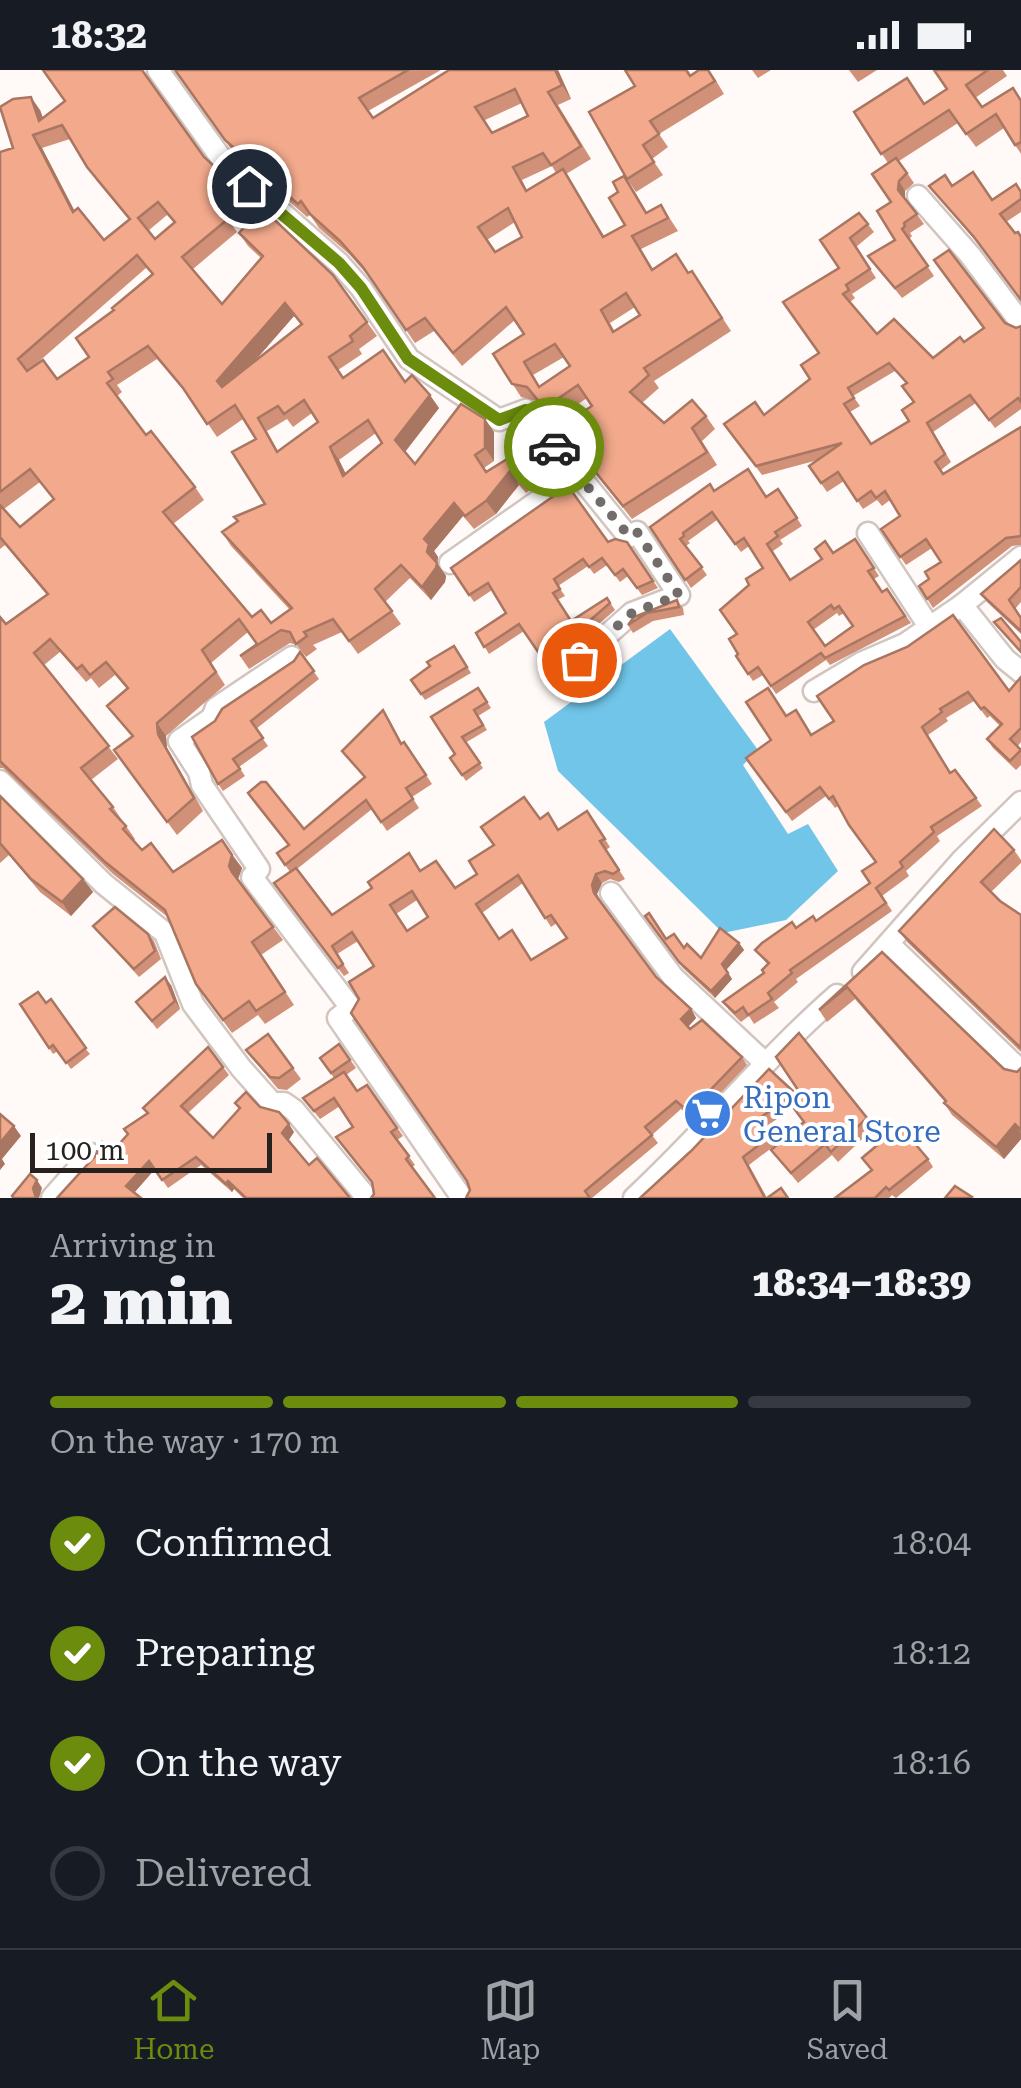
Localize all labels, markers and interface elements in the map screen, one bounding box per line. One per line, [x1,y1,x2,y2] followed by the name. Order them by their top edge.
[50,13,147,57] text: 18:32
[207,144,292,229] pin
[222,159,277,214] icon: home
[504,397,604,497] courier
[527,420,582,475] icon: car
[537,618,622,703] pin
[552,633,607,688] icon: bag
[743,1080,941,1149] place label: Ripon General Store
[682,1088,734,1140] supermarket icon: Ripon General Store
[30,1128,272,1172] scale bar
[45,1134,125,1167] text: 100 m
[50,1227,215,1265] text: Arriving in
[752,1261,971,1305] text: 18:34–18:39
[50,1264,233,1340] text: 2 min
[50,1423,339,1461] text: On the way · 170 m
[50,1516,105,1571] icon: check
[135,1521,332,1565] text: Confirmed
[891,1524,971,1562] text: 18:04
[50,1626,105,1681] icon: check
[135,1631,315,1675] text: Preparing
[891,1634,971,1672] text: 18:12
[50,1736,105,1791] icon: check
[135,1741,341,1785] text: On the way
[891,1744,971,1782] text: 18:16
[135,1851,312,1895] text: Delivered
[133,1973,214,2066] tab: Home
[481,1973,540,2066] tab: Map
[807,1973,888,2066] tab: Saved

